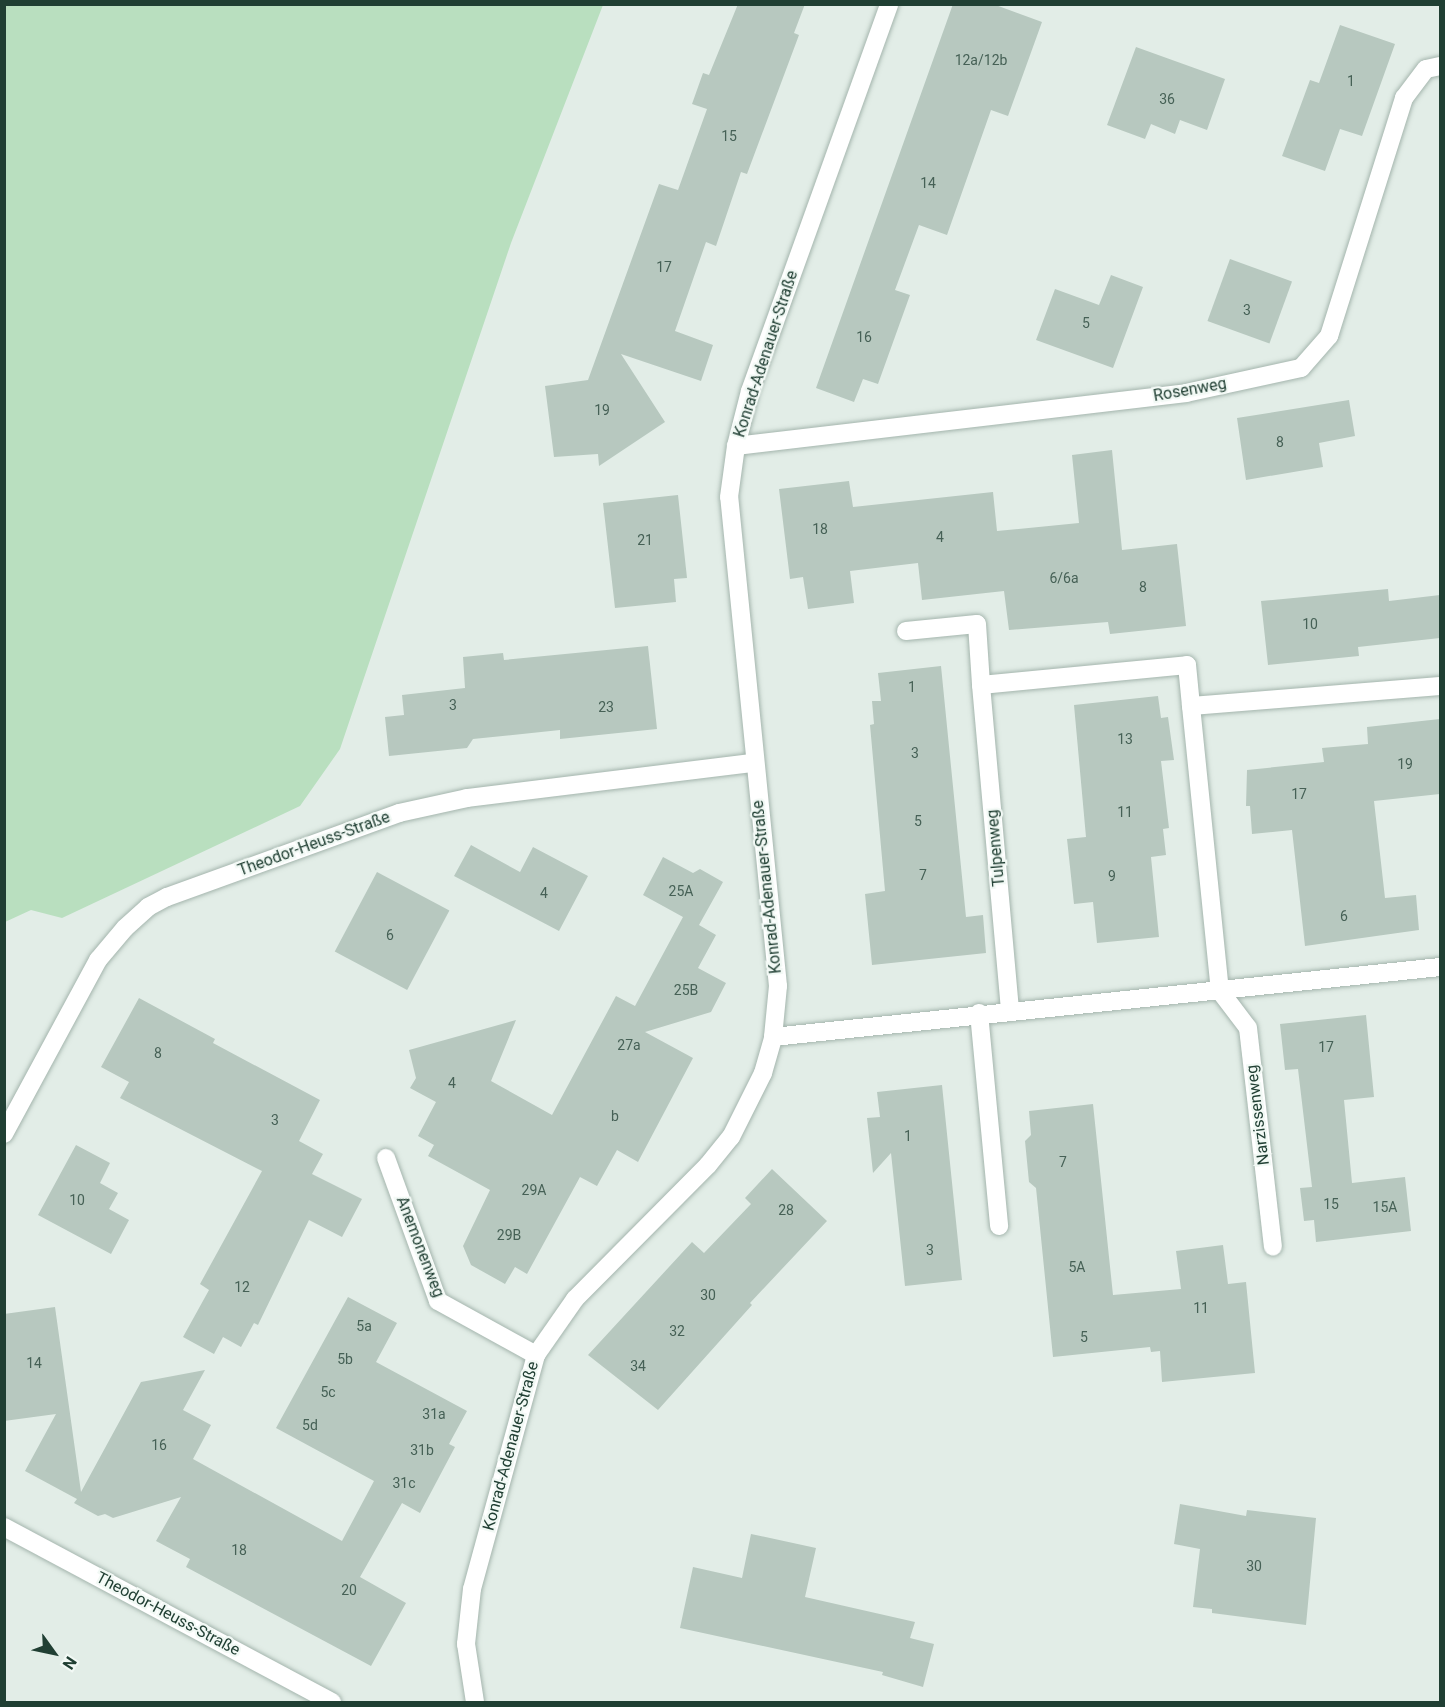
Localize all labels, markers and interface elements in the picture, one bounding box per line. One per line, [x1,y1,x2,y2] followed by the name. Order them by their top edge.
[955,52,1007,68] house number: 12a/12b
[1347,73,1355,89] house number: 1
[1159,91,1175,107] house number: 36
[721,128,737,144] house number: 15
[920,175,936,191] house number: 14
[656,259,672,275] house number: 17
[730,268,802,440] street label: Konrad-Adenauer-Straße
[1243,302,1251,318] house number: 3
[1082,315,1090,331] house number: 5
[856,329,872,345] house number: 16
[1152,374,1228,406] street label: Rosenweg
[594,402,610,418] house number: 19
[1276,434,1284,450] house number: 8
[812,521,828,537] house number: 18
[936,529,944,545] house number: 4
[637,532,653,548] house number: 21
[1049,570,1079,586] house number: 6/6a
[1139,579,1147,595] house number: 8
[1302,616,1318,632] house number: 10
[908,679,916,695] house number: 1
[449,697,457,713] house number: 3
[598,699,614,715] house number: 23
[1117,731,1133,747] house number: 13
[911,745,919,761] house number: 3
[1397,756,1413,772] house number: 19
[1291,786,1307,802] house number: 17
[748,799,786,975] street label: Konrad-Adenauer-Straße
[1117,804,1133,820] house number: 11
[235,808,393,880] street label: Theodor-Heuss-Straße
[983,809,1009,887] street label: Tulpenweg
[914,813,922,829] house number: 5
[919,867,927,883] house number: 7
[1108,868,1116,884] house number: 9
[669,883,693,899] house number: 25A
[540,885,548,901] house number: 4
[1340,908,1348,924] house number: 6
[386,927,394,943] house number: 6
[674,982,698,998] house number: 25B
[617,1037,641,1053] house number: 27a
[1318,1039,1334,1055] house number: 17
[154,1045,162,1061] house number: 8
[1242,1064,1274,1166] street label: Narzissenweg
[448,1075,456,1091] house number: 4
[611,1108,619,1124] house number: b
[271,1112,279,1128] house number: 3
[904,1128,912,1144] house number: 1
[1059,1154,1067,1170] house number: 7
[522,1182,546,1198] house number: 29A
[69,1192,85,1208] house number: 10
[392,1194,448,1300] street label: Anemonenweg
[1323,1196,1339,1212] house number: 15
[1373,1199,1397,1215] house number: 15A
[778,1202,794,1218] house number: 28
[497,1227,521,1243] house number: 29B
[926,1242,934,1258] house number: 3
[1068,1259,1086,1275] house number: 5A
[234,1279,250,1295] house number: 12
[700,1287,716,1303] house number: 30
[1193,1300,1209,1316] house number: 11
[356,1318,372,1334] house number: 5a
[669,1323,685,1339] house number: 32
[1080,1329,1088,1345] house number: 5
[337,1351,353,1367] house number: 5b
[26,1355,42,1371] house number: 14
[630,1358,646,1374] house number: 34
[479,1359,543,1533] street label: Konrad-Adenauer-Straße
[320,1384,336,1400] house number: 5c
[422,1406,446,1422] house number: 31a
[302,1417,318,1433] house number: 5d
[151,1437,167,1453] house number: 16
[410,1442,434,1458] house number: 31b
[392,1475,416,1491] house number: 31c
[231,1542,247,1558] house number: 18
[1246,1558,1262,1574] house number: 30
[93,1568,243,1660] street label: Theodor-Heuss-Straße
[341,1582,357,1598] house number: 20
[24,1623,84,1683] north arrow
[58,1653,81,1673] text: N

